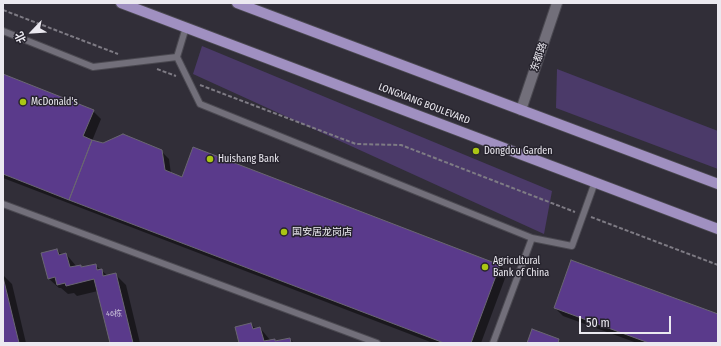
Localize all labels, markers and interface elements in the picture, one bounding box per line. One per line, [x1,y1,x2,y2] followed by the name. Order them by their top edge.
[12,12,52,52] north arrow
[12,30,29,45] text: 北
[528,41,550,73] street label: 东都路
[377,81,471,127] street label: LONGXIANG BOULEVARD
[31,96,78,108] place label: McDonald's
[18,97,28,107] marker: McDonald's
[484,145,552,157] place label: Dongdou Garden
[471,146,481,156] marker: Dongdou Garden
[218,153,279,165] place label: Huishang Bank
[205,154,215,164] marker: Huishang Bank
[292,226,352,238] place label: 国安居龙岗店
[279,227,289,237] marker: 国安居龙岗店
[493,255,549,278] place label: Agricultural Bank of China
[480,262,490,272] marker: Agricultural Bank of China
[581,308,673,334] scale bar
[106,309,122,319] house number: 46栋
[586,316,610,330] text: 50 m

